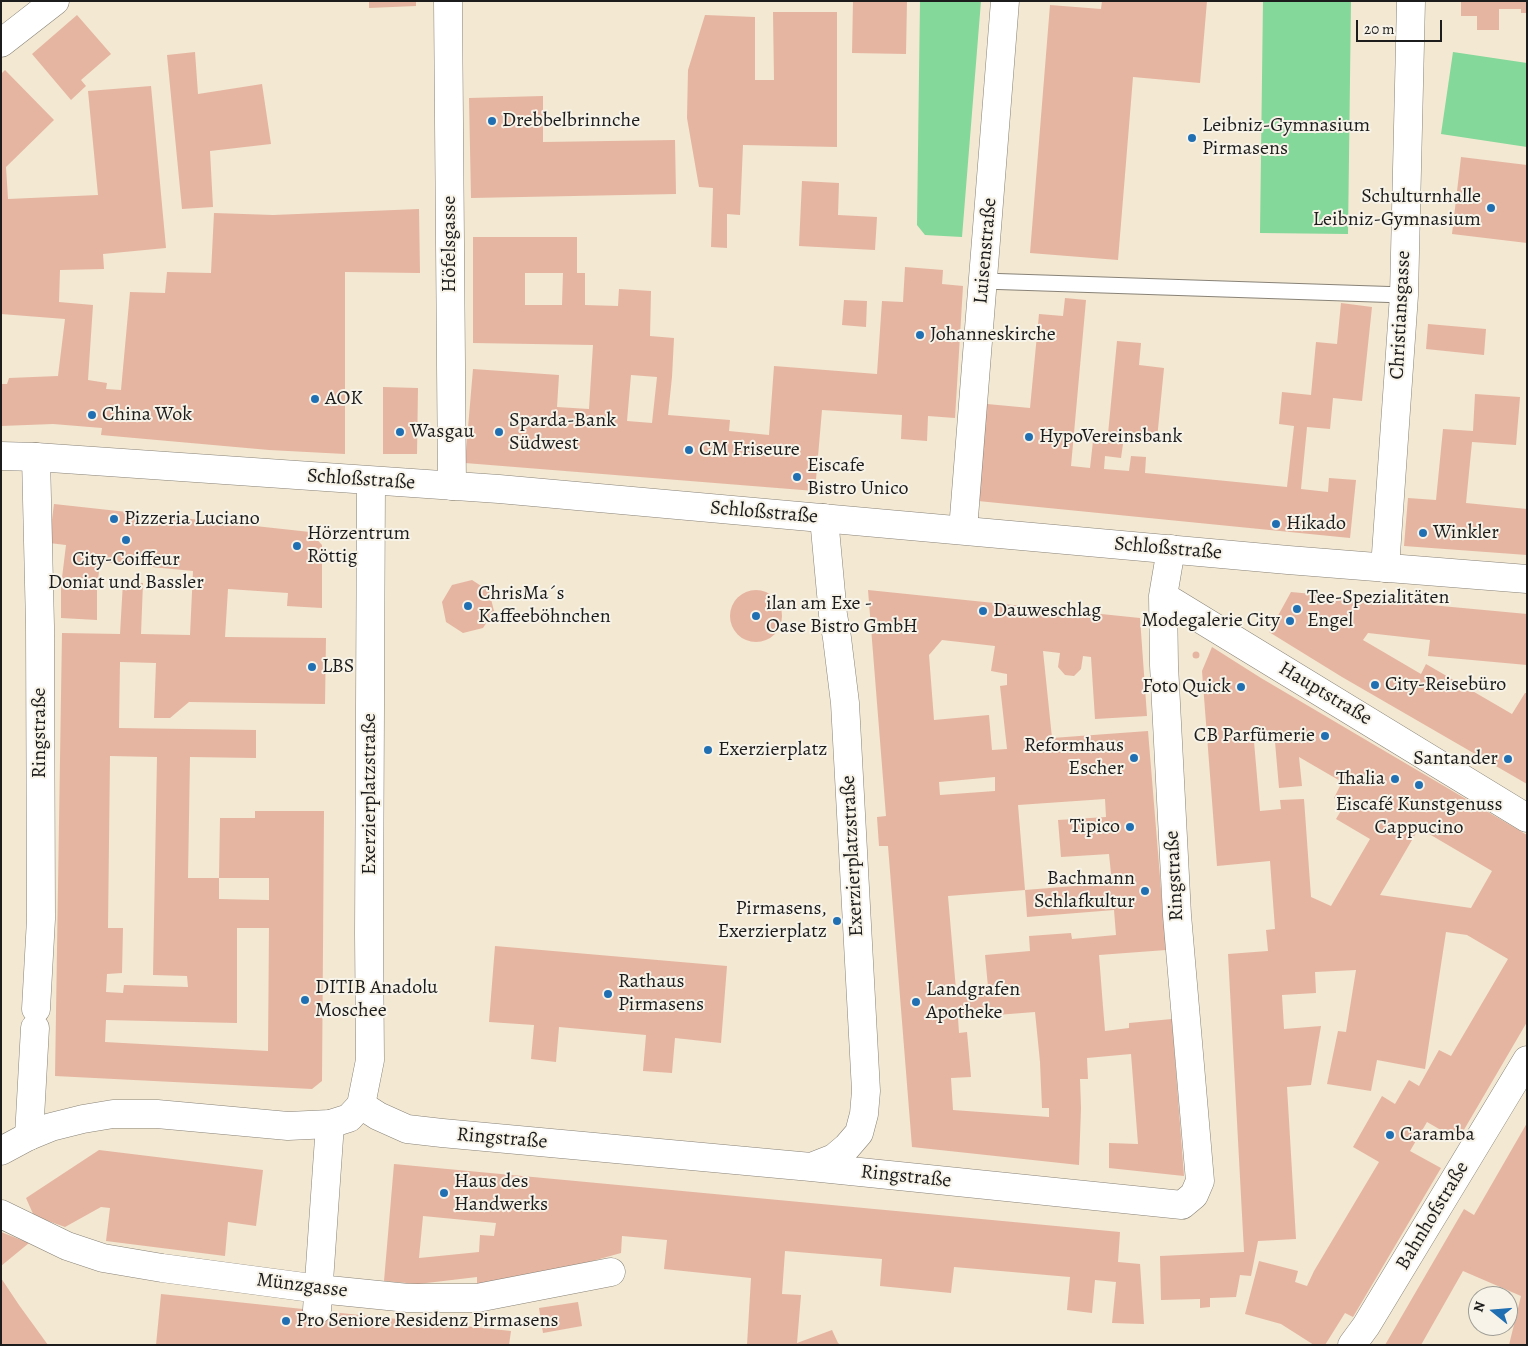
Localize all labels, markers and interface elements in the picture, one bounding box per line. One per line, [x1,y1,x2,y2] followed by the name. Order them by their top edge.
[1358,10,1444,42] scale bar
[1364,19,1395,39] text: 20 m
[502,109,640,133] place label: Drebbelbrinnche
[1202,114,1370,161] place label: Leibniz-Gymnasium Pirmasens
[486,115,498,127] marker: Drebbelbrinnche
[1186,132,1198,144] marker: Leibniz-Gymnasium Pirmasens
[1313,185,1481,232] place label: Schulturnhalle Leibniz-Gymnasium
[438,196,462,292] street label: Höfelsgasse
[969,197,1003,305] street label: Luisenstraße
[1485,202,1497,214] marker: Schulturnhalle Leibniz-Gymnasium
[1386,250,1416,380] street label: Christiansgasse
[930,323,1056,347] place label: Johanneskirche
[914,329,926,341] marker: Johanneskirche
[325,387,363,411] place label: AOK
[309,393,321,405] marker: AOK
[102,403,192,427] place label: China Wok
[86,409,98,421] marker: China Wok
[509,409,616,456] place label: Sparda-Bank Südwest
[410,420,474,444] place label: Wasgau
[1039,425,1183,449] place label: HypoVereinsbank
[394,426,406,438] marker: Wasgau
[493,426,505,438] marker: Sparda-Bank Südwest
[1023,431,1035,443] marker: HypoVereinsbank
[699,438,800,462] place label: CM Friseure
[683,444,695,456] marker: CM Friseure
[807,454,908,501] place label: Eiscafe Bistro Unico
[306,464,416,496] street label: Schloßstraße
[791,471,803,483] marker: Eiscafe Bistro Unico
[709,496,819,530] street label: Schloßstraße
[124,507,260,531] place label: Pizzeria Luciano
[1286,512,1346,536] place label: Hikado
[108,513,120,525] marker: Pizzeria Luciano
[1270,518,1282,530] marker: Hikado
[1433,521,1499,545] place label: Winkler
[307,522,410,569] place label: Hörzentrum Röttig
[1417,527,1429,539] marker: Winkler
[1113,532,1223,566] street label: Schloßstraße
[120,534,132,546] marker: City-Coiffeur Doniat und Bassler
[291,540,303,552] marker: Hörzentrum Röttig
[48,548,204,595] place label: City-Coiffeur Doniat und Bassler
[478,582,611,629] place label: ChrisMa´s Kaffeeböhnchen
[1307,586,1449,633] place label: Tee-Spezialitäten Engel
[766,592,918,639] place label: ilan am Exe - Oase Bistro GmbH
[993,599,1101,623] place label: Dauweschlag
[462,600,474,612] marker: ChrisMa´s Kaffeeböhnchen
[1291,603,1303,615] marker: Tee-Spezialitäten Engel
[977,605,989,617] marker: Dauweschlag
[1142,609,1280,633] place label: Modegalerie City
[750,610,762,622] marker: ilan am Exe - Oase Bistro GmbH
[1284,615,1296,627] marker: Modegalerie City
[322,655,354,679] place label: LBS
[1274,657,1376,731] street label: Hauptstraße
[306,661,318,673] marker: LBS
[1385,673,1506,697] place label: City-Reisebüro
[1142,675,1231,699] place label: Foto Quick
[1369,679,1381,691] marker: City-Reisebüro
[1235,681,1247,693] marker: Foto Quick
[28,688,52,778] street label: Ringstraße
[358,713,382,875] street label: Exerzierplatzstraße
[1194,724,1315,748] place label: CB Parfümerie
[1319,730,1331,742] marker: CB Parfümerie
[1024,734,1124,781] place label: Reformhaus Escher
[718,738,828,762] place label: Exerzierplatz
[702,744,714,756] marker: Exerzierplatz
[1413,747,1498,771] place label: Santander
[1128,752,1140,764] marker: Reformhaus Escher
[1502,753,1514,765] marker: Santander
[1336,767,1385,791] place label: Thalia
[1389,773,1401,785] marker: Thalia
[837,775,869,937] street label: Exerzierplatzstraße
[1413,779,1425,791] marker: Eiscafé Kunstgenuss Cappucino
[1335,793,1503,840] place label: Eiscafé Kunstgenuss Cappucino
[1070,815,1120,839] place label: Tipico
[1124,821,1136,833] marker: Tipico
[1161,830,1189,922] street label: Ringstraße
[1034,867,1135,914] place label: Bachmann Schlafkultur
[1139,885,1151,897] marker: Bachmann Schlafkultur
[717,897,827,944] place label: Pirmasens, Exerzierplatz
[831,915,843,927] marker: Pirmasens, Exerzierplatz
[618,970,704,1017] place label: Rathaus Pirmasens
[315,976,438,1023] place label: DITIB Anadolu Moschee
[926,978,1020,1025] place label: Landgrafen Apotheke
[602,988,614,1000] marker: Rathaus Pirmasens
[299,994,311,1006] marker: DITIB Anadolu Moschee
[910,996,922,1008] marker: Landgrafen Apotheke
[456,1123,548,1155] street label: Ringstraße
[1400,1123,1475,1147] place label: Caramba
[1384,1129,1396,1141] marker: Caramba
[1391,1157,1475,1275] street label: Bahnhofstraße
[860,1160,952,1194] street label: Ringstraße
[454,1170,548,1217] place label: Haus des Handwerks
[438,1187,450,1199] marker: Haus des Handwerks
[255,1269,349,1303] street label: Münzgasse
[1468,1286,1518,1336] north arrow
[1469,1299,1490,1314] text: N
[296,1309,558,1333] place label: Pro Seniore Residenz Pirmasens
[280,1315,292,1327] marker: Pro Seniore Residenz Pirmasens

